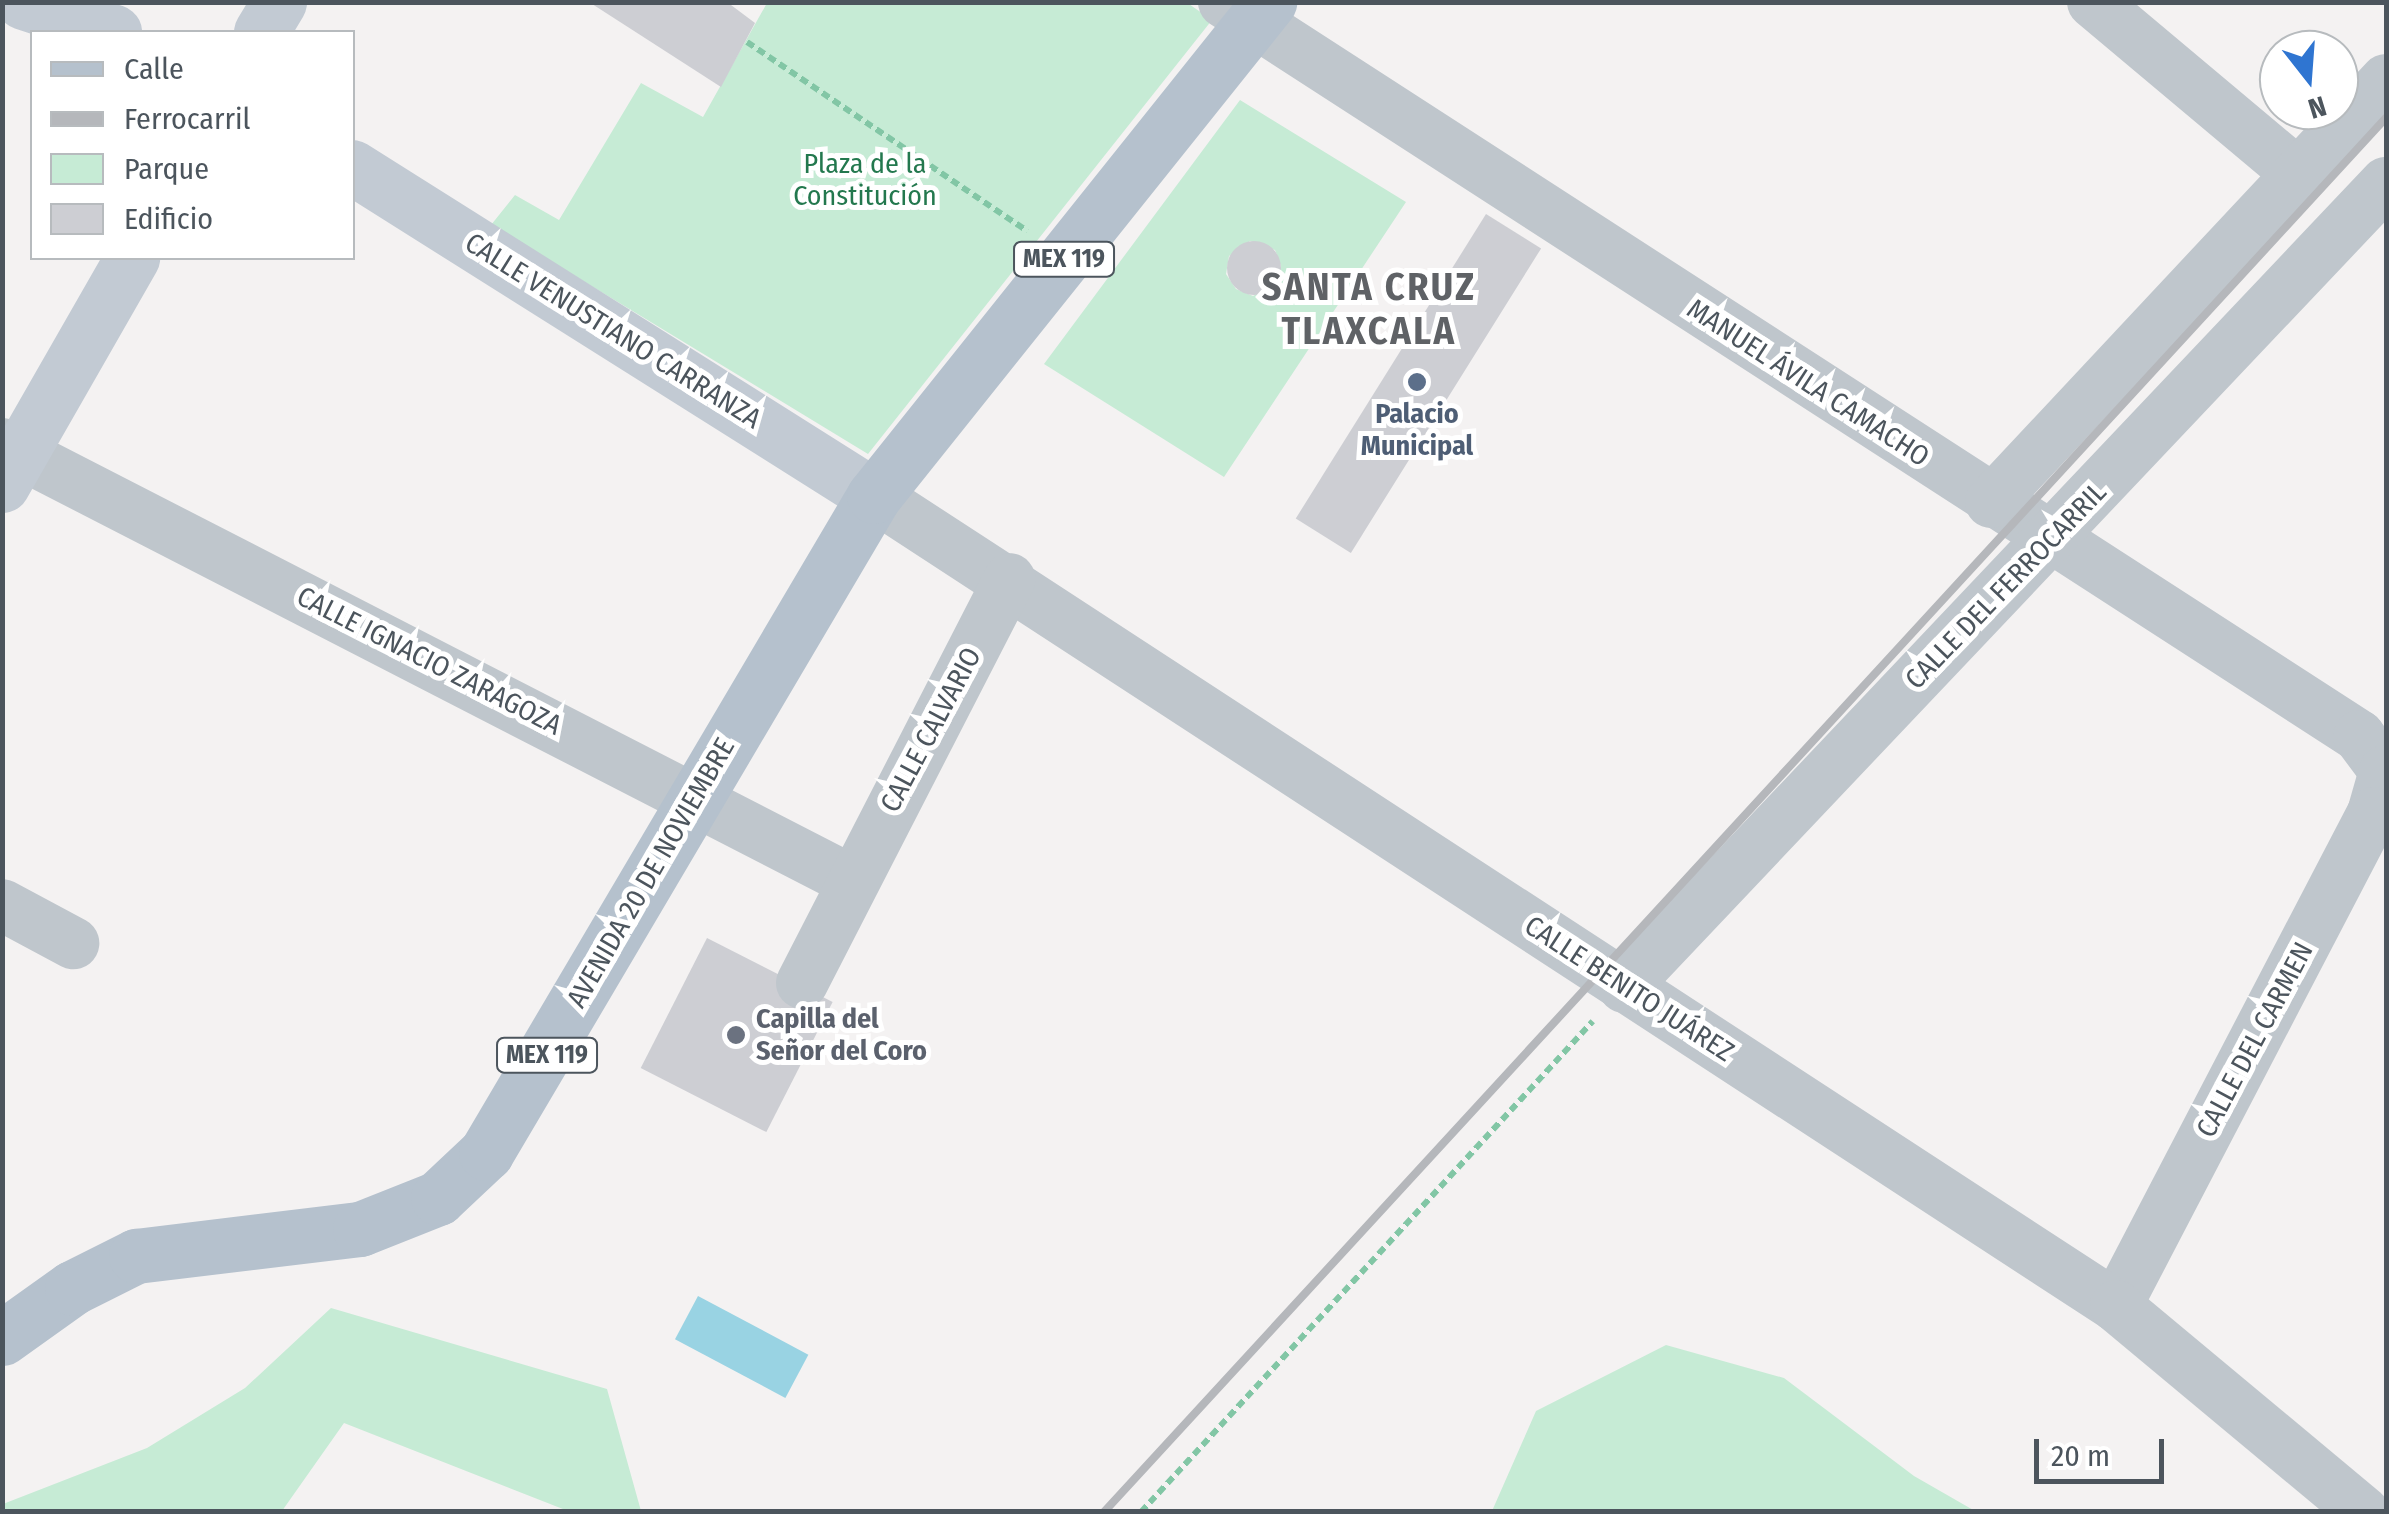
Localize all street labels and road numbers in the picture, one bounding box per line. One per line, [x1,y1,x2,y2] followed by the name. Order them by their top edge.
[459,226,767,436] street label: CALLE VENUSTIANO CARRANZA
[1012,239,1116,279] road number: MEX 119
[1681,292,1935,474] street label: MANUEL ÁVILA CAMACHO
[1899,476,2113,696] street label: CALLE DEL FERROCARRIL
[291,580,567,742] street label: CALLE IGNACIO ZARAGOZA
[874,642,988,818] street label: CALLE CALVARIO
[560,732,742,1014] street label: AVENIDA 20 DE NOVIEMBRE
[1518,909,1740,1069] street label: CALLE BENITO JUÁREZ
[2189,937,2321,1143] street label: CALLE DEL CARMEN
[494,1035,600,1075] road number: MEX 119

